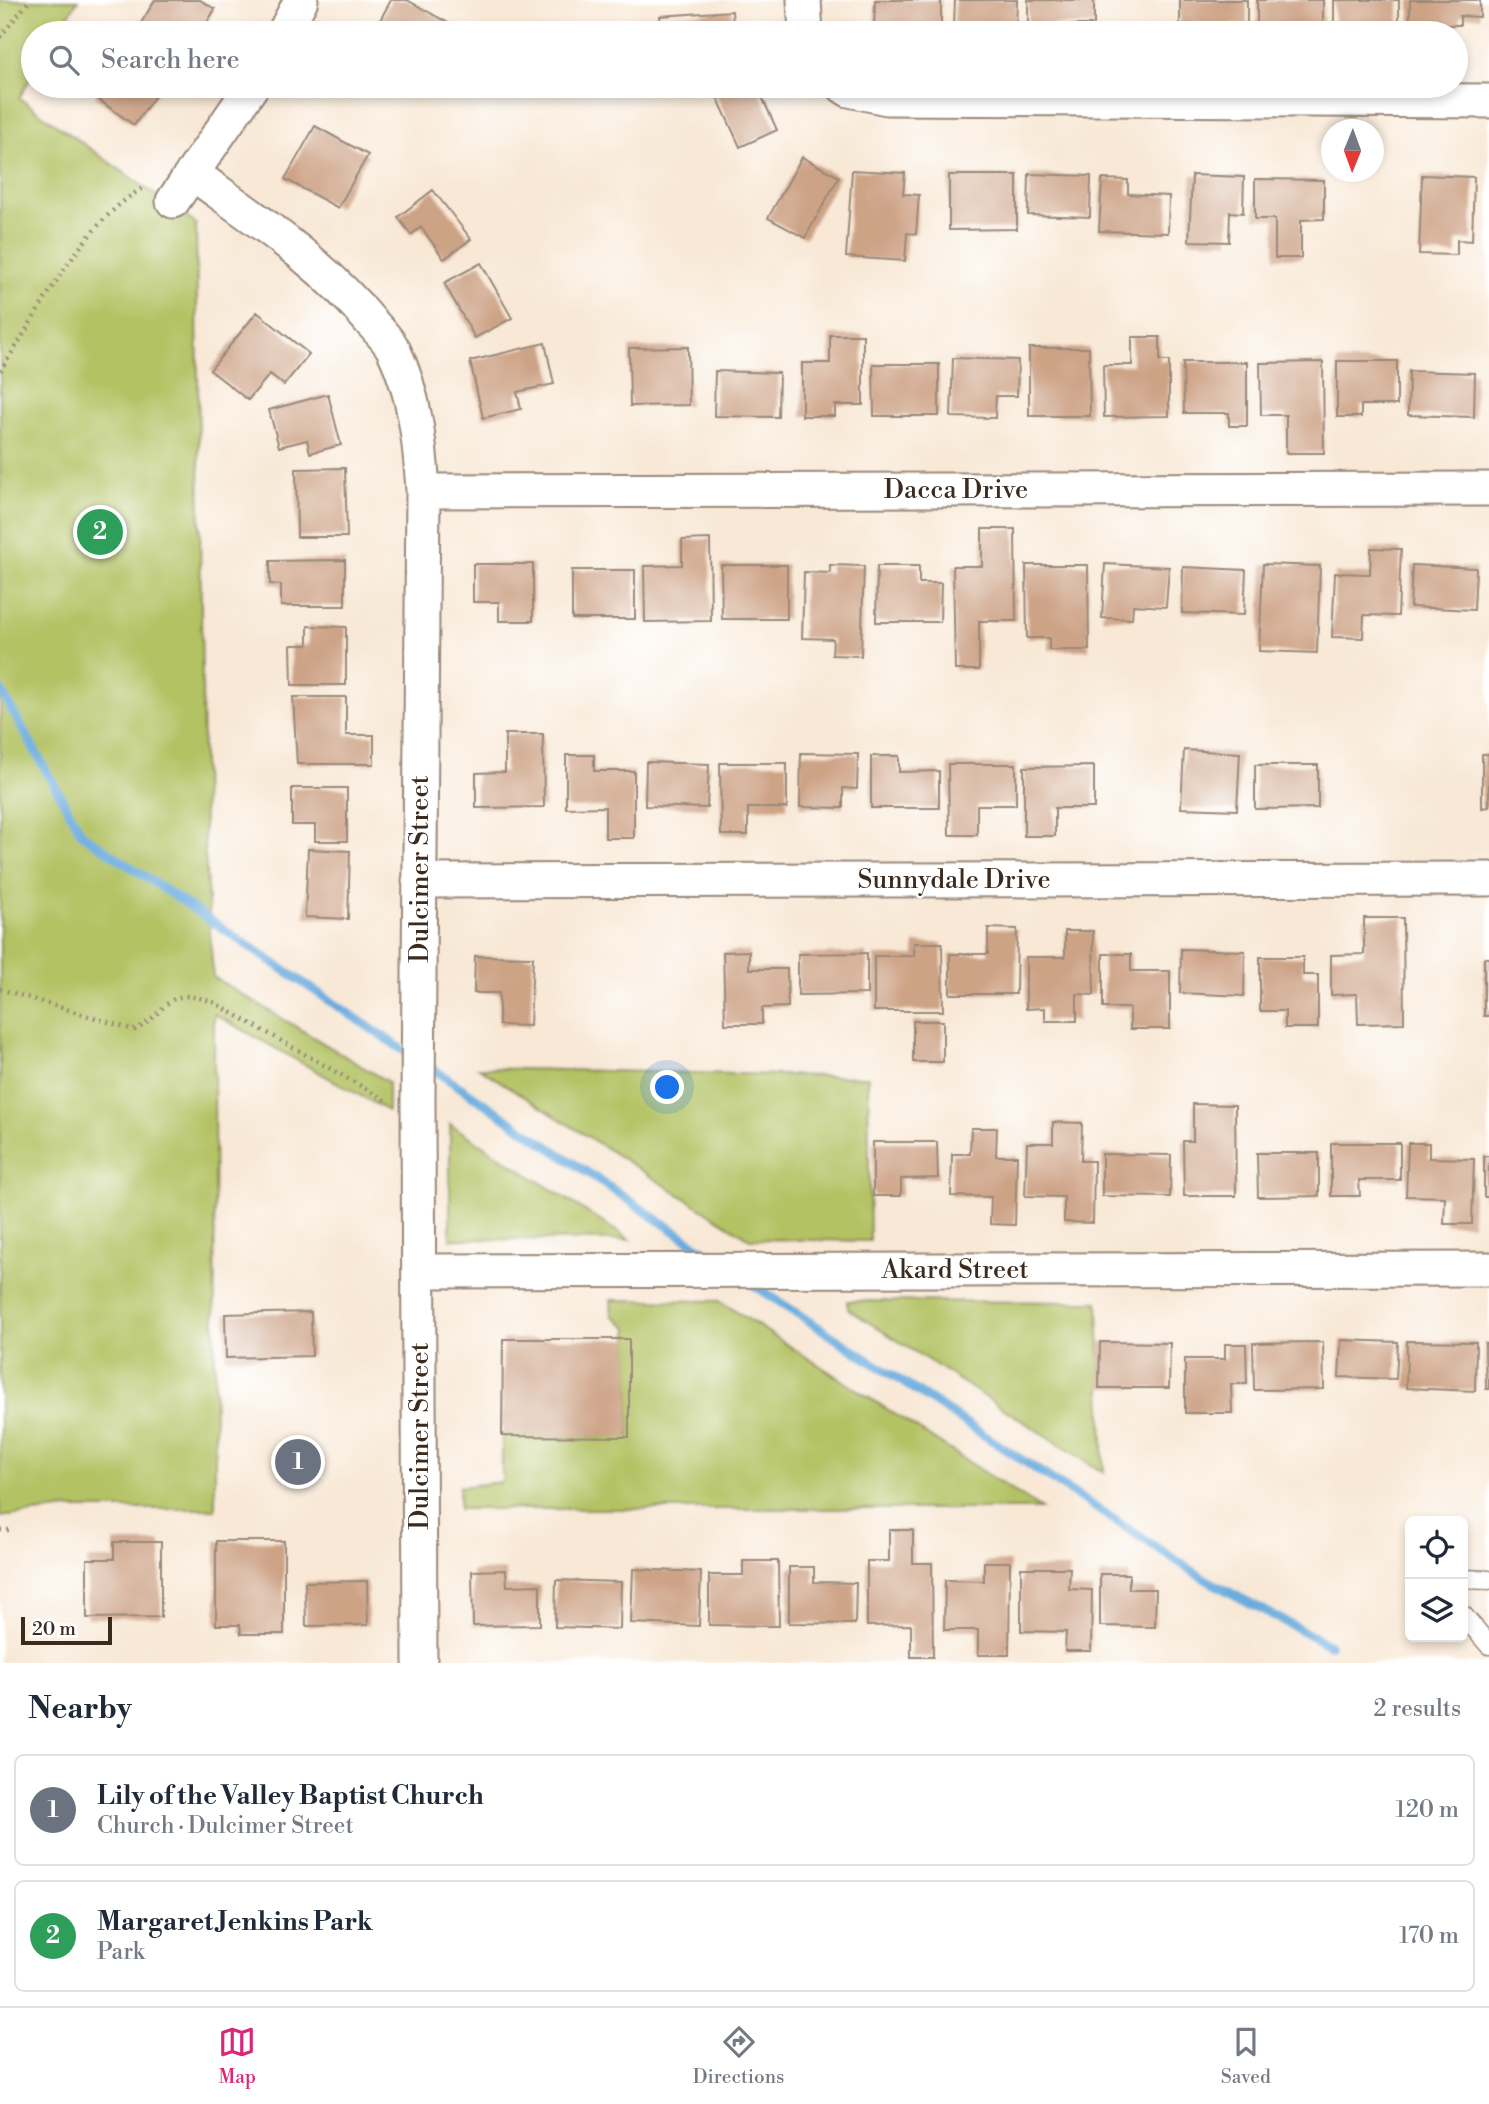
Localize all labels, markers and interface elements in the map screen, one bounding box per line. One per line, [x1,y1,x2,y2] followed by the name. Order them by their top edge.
[21,21,1468,98] search box
[45,41,83,79] icon: search
[101,44,240,76] text: Search here
[1321,119,1384,182] north arrow
[884,474,1028,506] street label: Dacca Drive
[77,506,123,558] pin: 2
[404,775,436,963] street label: Dulcimer Street
[857,864,1051,896] street label: Sunnydale Drive
[650,1070,684,1104] your location
[880,1254,1029,1286] street label: Akard Street
[404,1342,436,1530] street label: Dulcimer Street
[275,1436,321,1488] pin: 1
[1405,1516,1468,1642] map controls
[1405,1516,1468,1579] button: locate
[1405,1579,1468,1642] button: layers
[21,1614,112,1646] scale bar
[32,1617,76,1641] text: 20 m
[28,1690,132,1728] text: Nearby
[1374,1695,1461,1723] text: 2 results
[97,1780,484,1812] text: Lily of the Valley Baptist Church
[47,1796,59,1824] text: 1
[1395,1796,1459,1824] text: 120 m
[97,1812,354,1840] text: Church · Dulcimer Street
[97,1906,373,1938] text: Margaret Jenkins Park
[46,1922,60,1950] text: 2
[1399,1922,1459,1950] text: 170 m
[97,1938,145,1966] text: Park
[218,2023,256,2089] tab: Map
[693,2023,784,2089] tab: Directions
[1221,2023,1271,2089] tab: Saved

